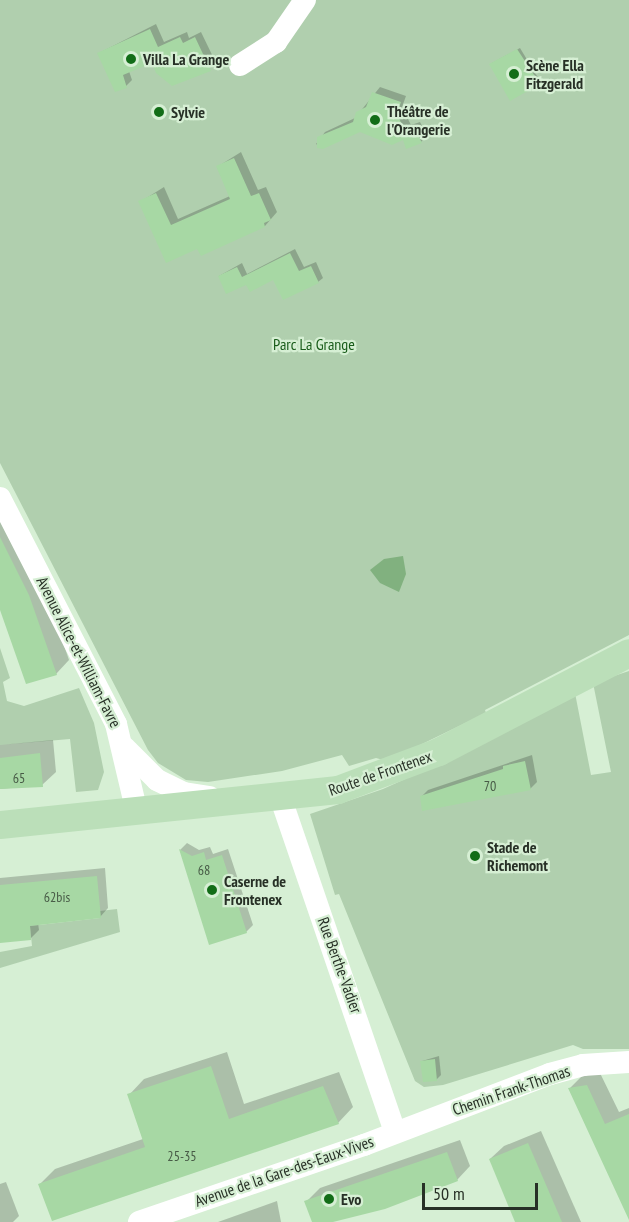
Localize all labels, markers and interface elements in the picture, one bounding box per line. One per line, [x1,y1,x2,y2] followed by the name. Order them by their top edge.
[143,49,229,69] place label: Villa La Grange
[124,52,138,66] marker: Villa La Grange
[526,55,584,93] place label: Scène Ella Fitzgerald
[507,67,521,81] marker: Scène Ella Fitzgerald
[387,101,450,139] place label: Théâtre de l'Orangerie
[171,102,205,122] place label: Sylvie
[152,105,166,119] marker: Sylvie
[368,113,382,127] marker: Théâtre de l'Orangerie
[273,334,355,354] park label: Parc La Grange
[32,573,126,731] street label: Avenue Alice-et-William-Favre
[326,746,434,800] street label: Route de Frontenex
[13,770,25,786] house number: 65
[484,778,496,794] house number: 70
[487,837,548,875] place label: Stade de Richemont
[468,849,482,863] marker: Stade de Richemont
[198,862,210,878] house number: 68
[224,871,286,909] place label: Caserne de Frontenex
[205,883,219,897] marker: Caserne de Frontenex
[44,889,70,905] house number: 62bis
[314,914,366,1016] street label: Rue Berthe-Vadier
[450,1061,572,1119] street label: Chemin Frank-Thomas
[192,1131,376,1211] street label: Avenue de la Gare-des-Eaux-Vives
[167,1148,197,1164] house number: 25-35
[425,1171,540,1209] scale bar
[433,1182,465,1205] text: 50 m
[341,1189,361,1209] place label: Evo
[322,1192,336,1206] marker: Evo

